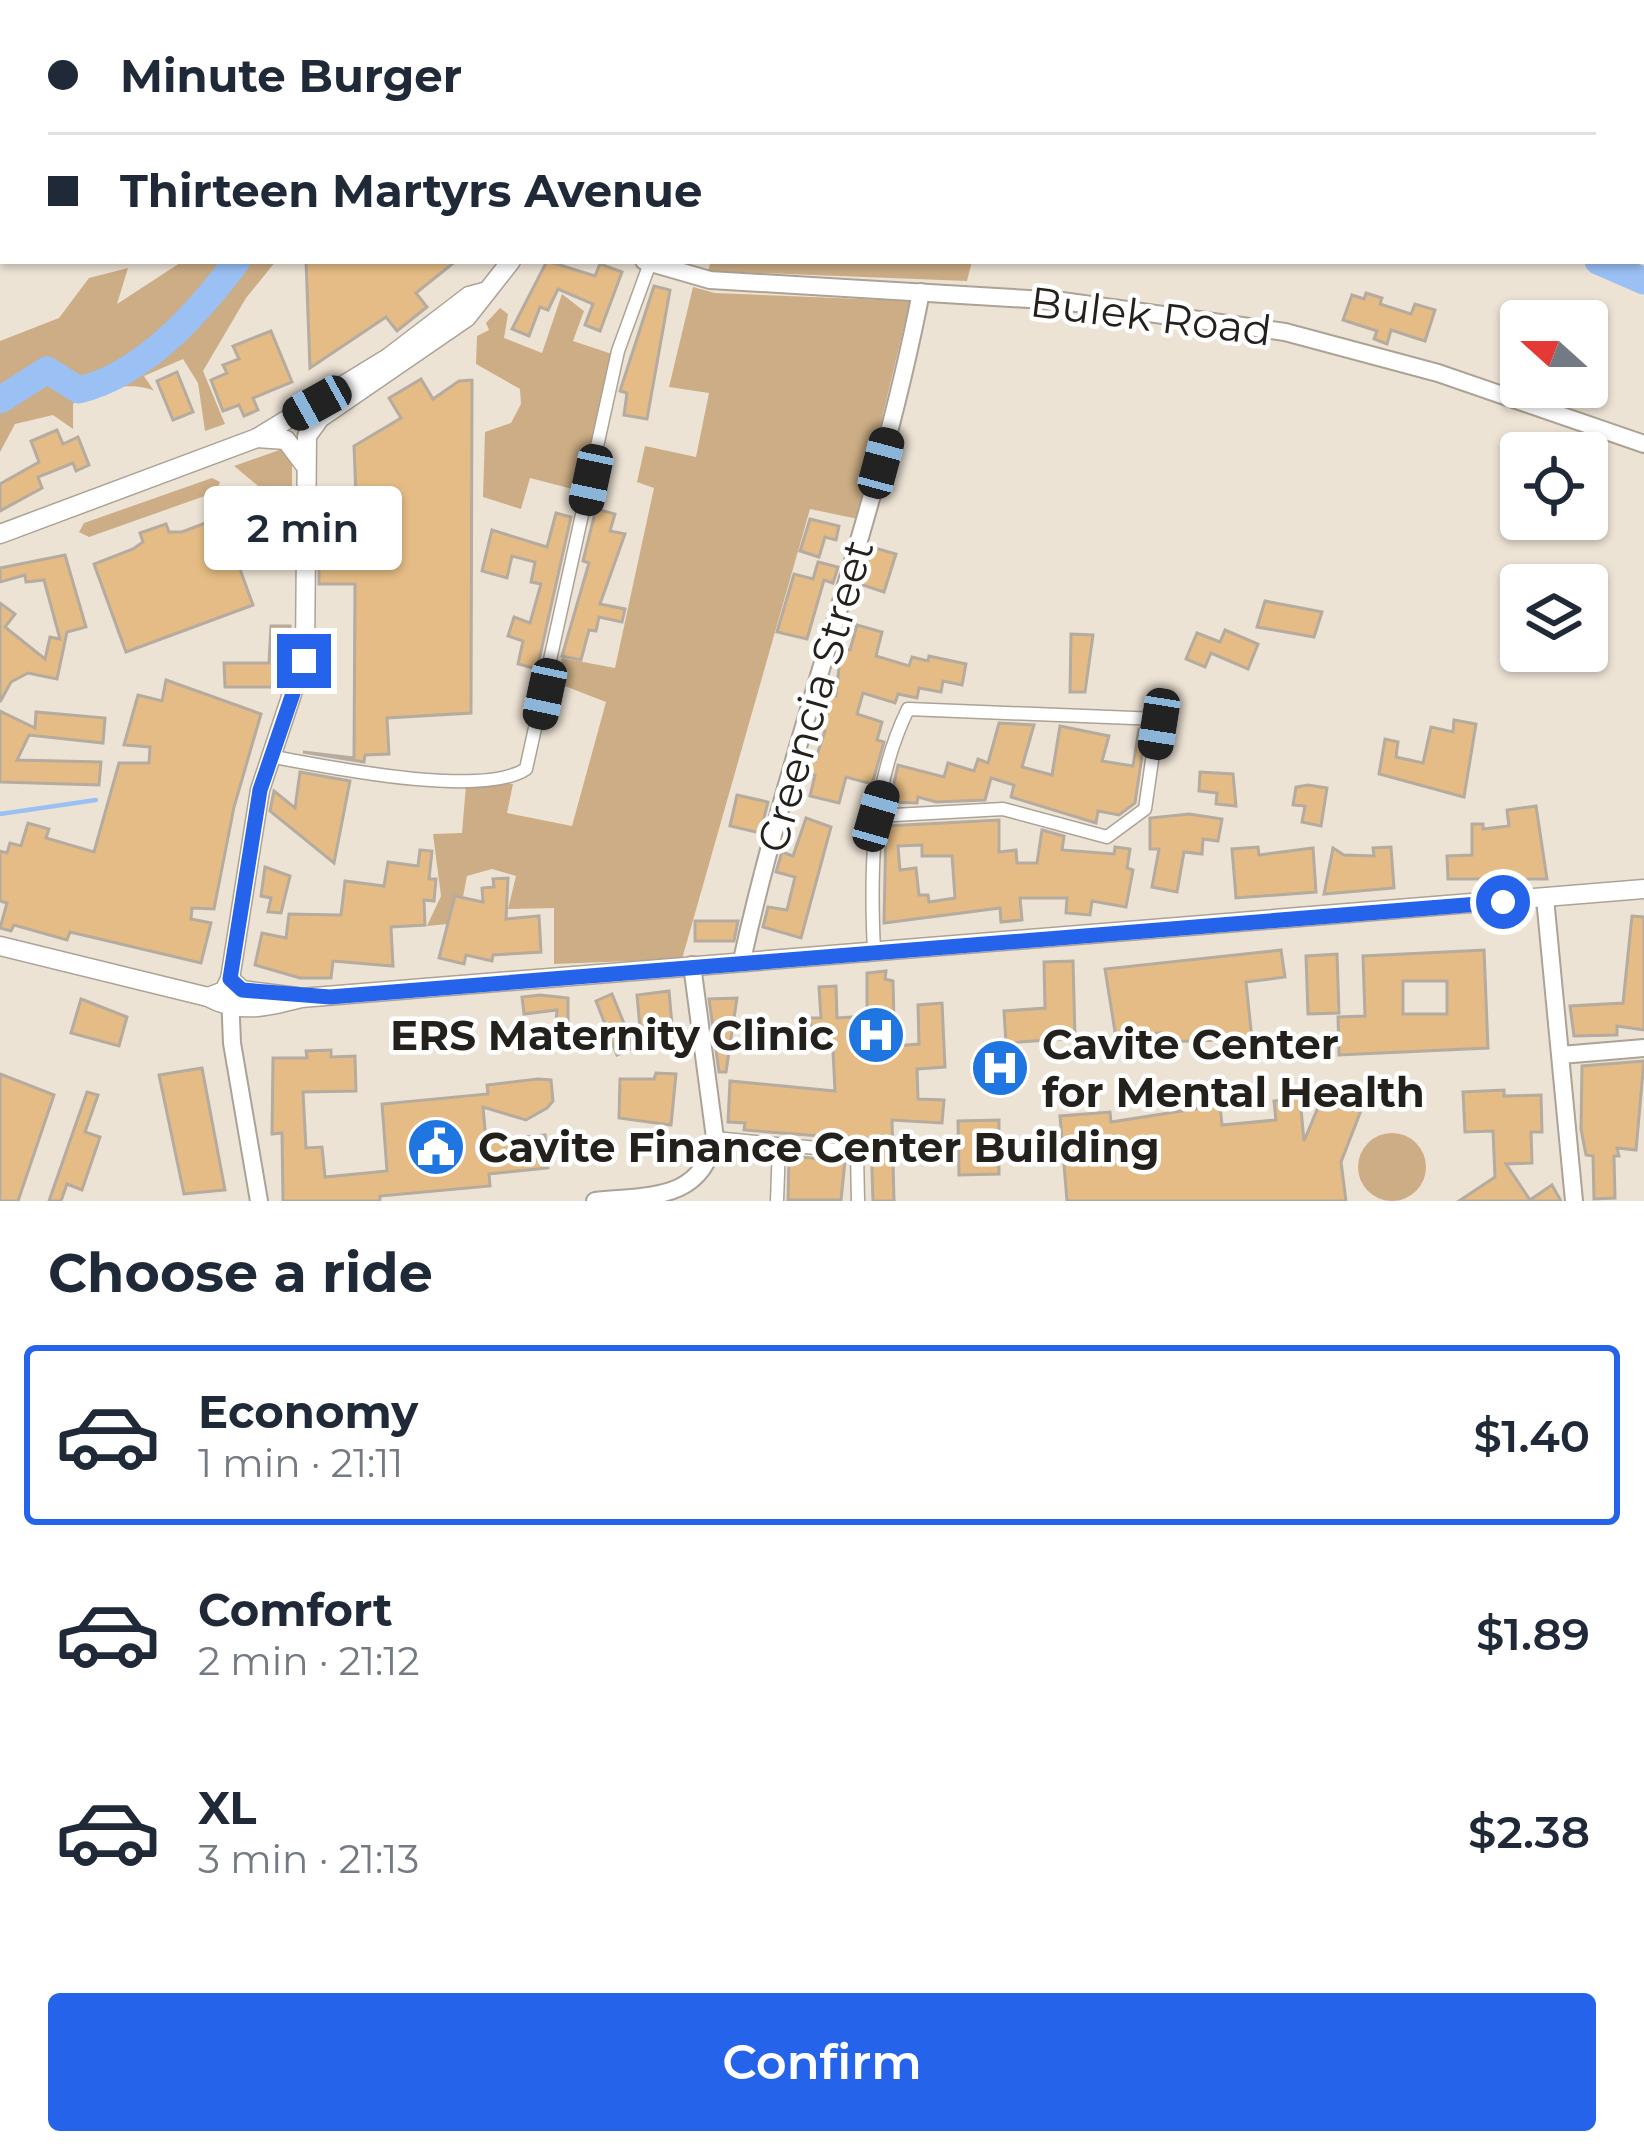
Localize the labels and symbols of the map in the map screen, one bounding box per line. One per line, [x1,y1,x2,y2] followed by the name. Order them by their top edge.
[1027,275,1275,357] street label: Bulek Road
[1500,300,1608,408] north arrow
[277,370,357,436] car
[854,424,908,502] car
[566,441,616,519] car
[205,487,403,571] callout: 2 min
[746,534,884,858] street label: Creencia Street
[277,634,331,688] route end
[520,655,570,733] car
[1136,686,1182,762] car
[849,776,903,856] car
[1476,875,1530,929] route start
[845,1004,907,1066] hospital icon: ERS Maternity Clinic
[390,1009,834,1061] place label: ERS Maternity Clinic
[1042,1018,1425,1118] place label: Cavite Center for Mental Health
[969,1037,1031,1099] hospital icon: Cavite Center for Mental Health
[405,1116,467,1178] public building icon: Cavite Finance Center Building
[478,1121,1160,1173] place label: Cavite Finance Center Building

